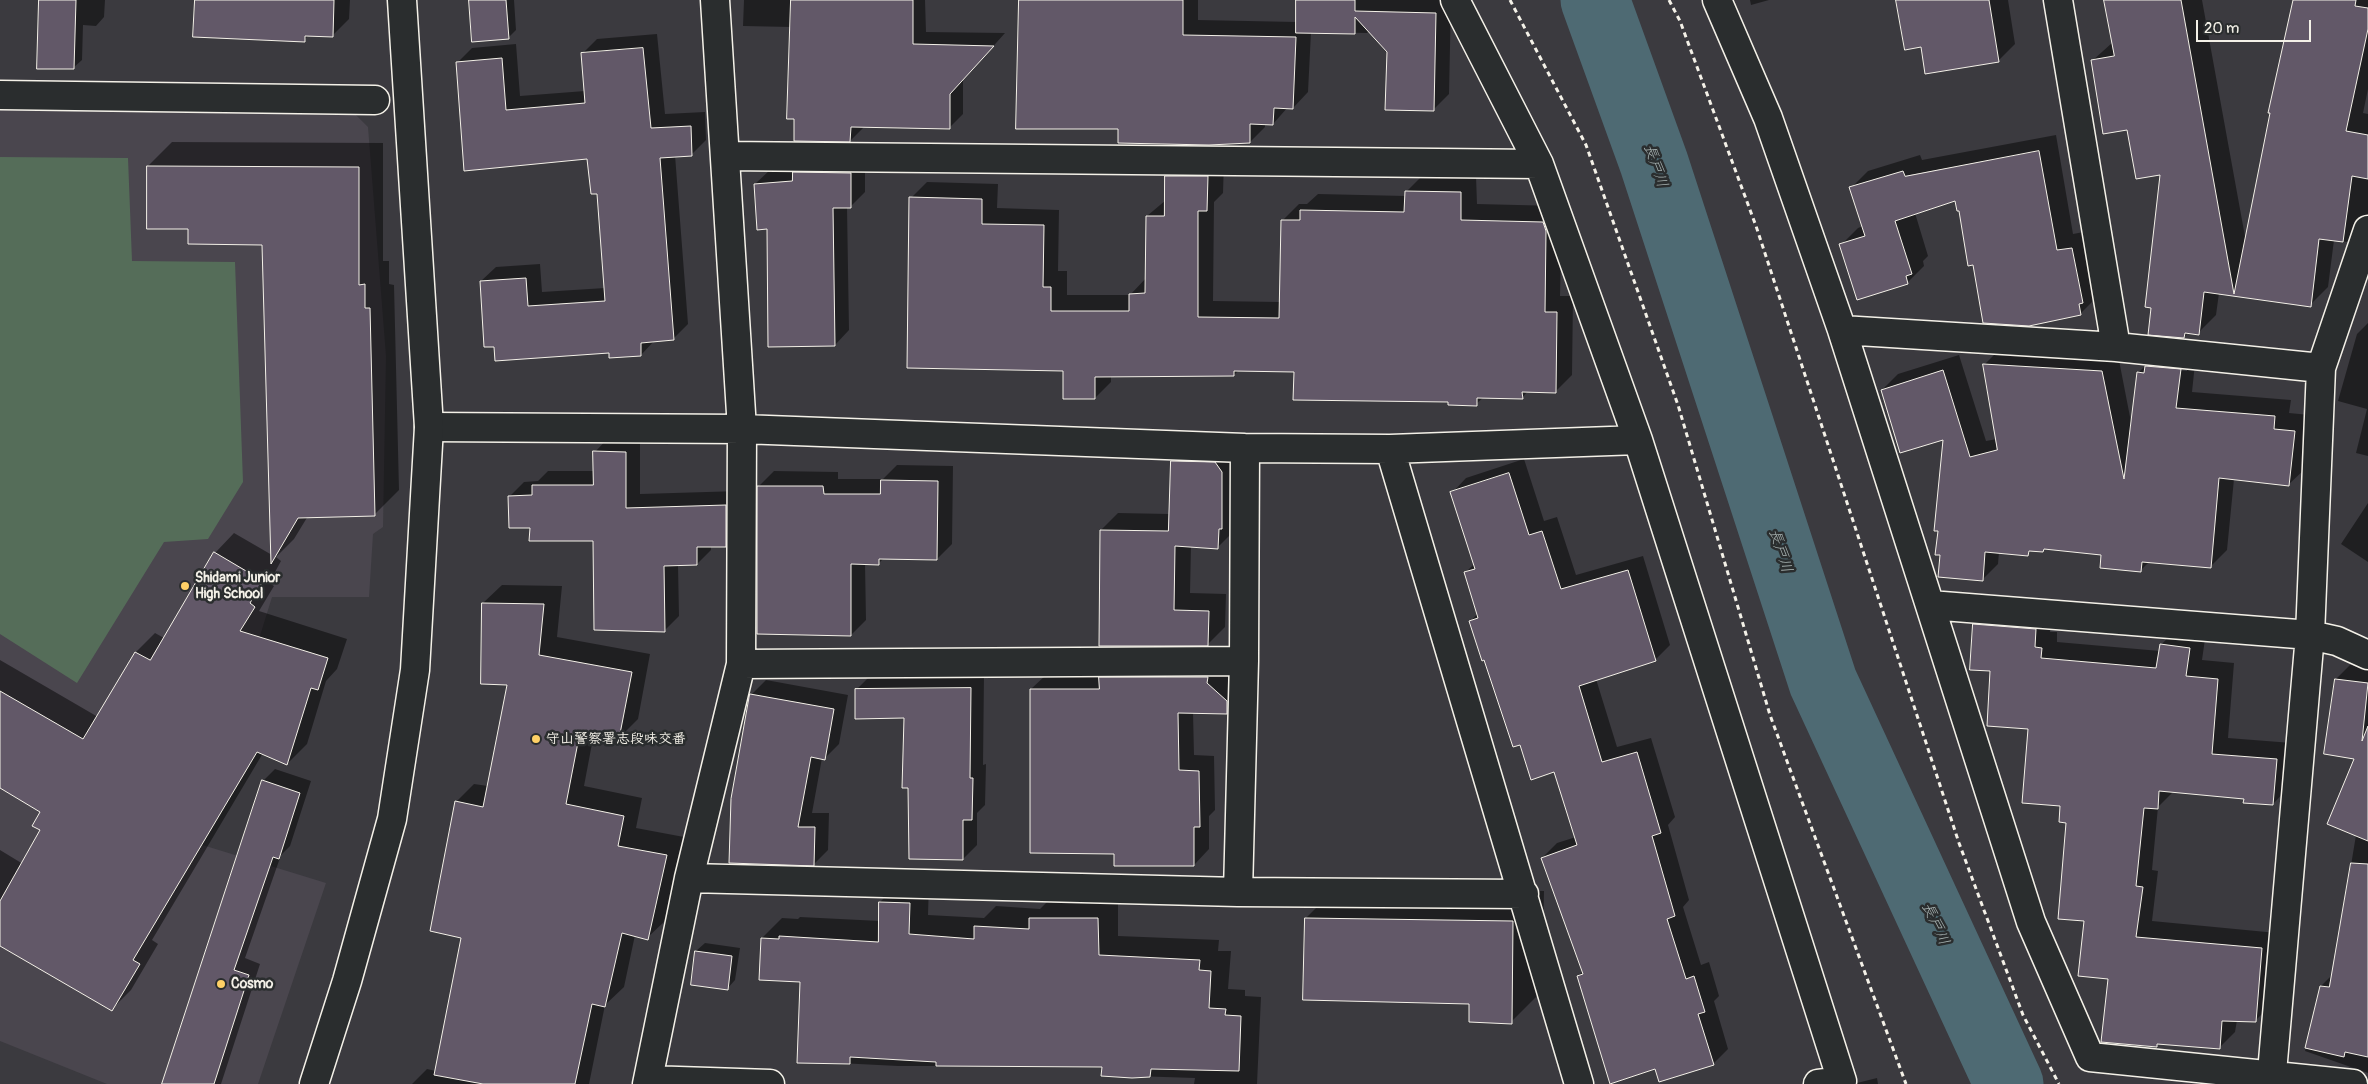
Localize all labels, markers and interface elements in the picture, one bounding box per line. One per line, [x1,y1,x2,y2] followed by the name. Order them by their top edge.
[2198,10,2313,42] scale bar
[2204,19,2239,38] text: 20 m
[1639,142,1671,190] water label: 長戸川
[1764,527,1796,575] water label: 長戸川
[195,570,280,602] place label: Shidami Junior High School
[179,580,191,592] marker: Shidami Junior High School
[546,731,686,747] place label: 守山警察署志段味交番
[530,733,542,745] marker: 守山警察署志段味交番
[1917,900,1953,948] water label: 長戸川
[231,976,273,992] place label: Cosmo
[215,978,227,990] marker: Cosmo

